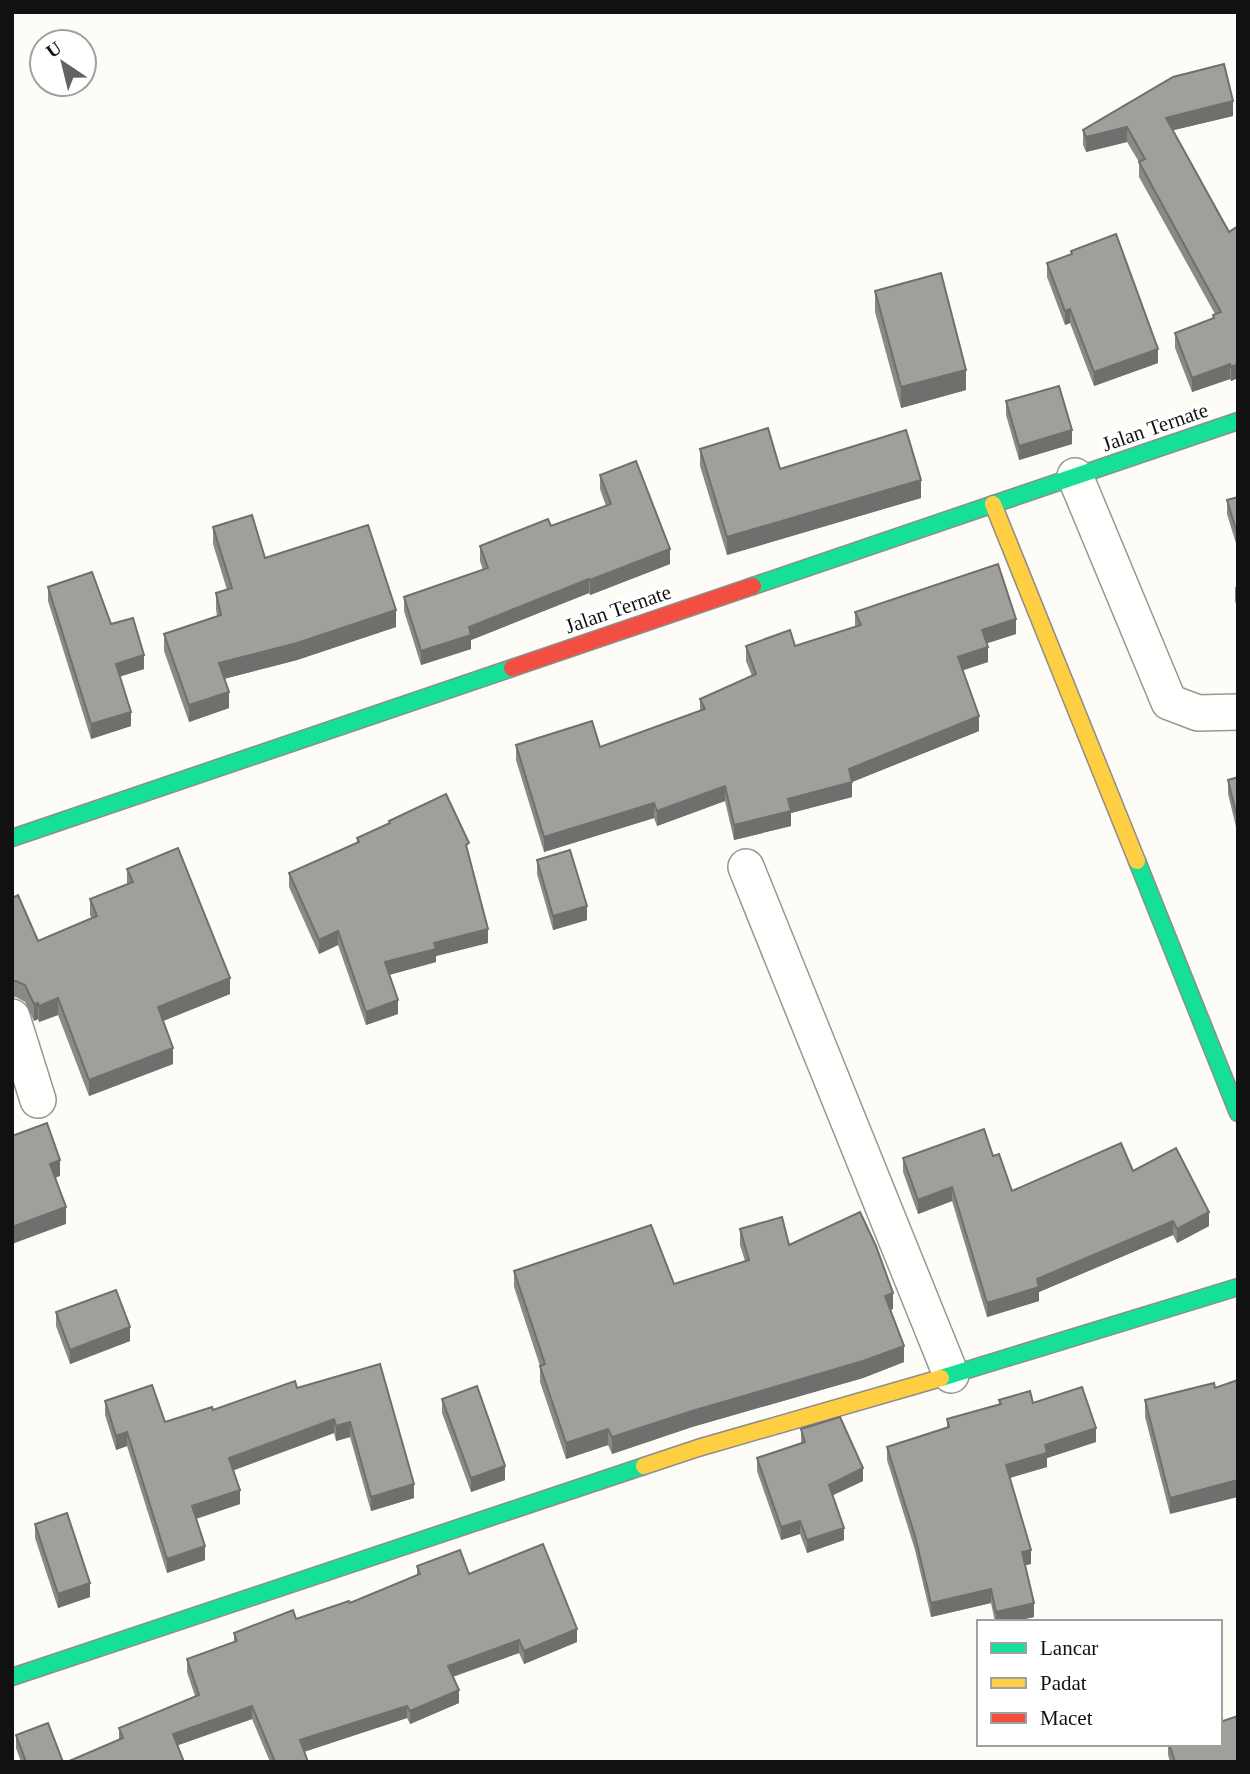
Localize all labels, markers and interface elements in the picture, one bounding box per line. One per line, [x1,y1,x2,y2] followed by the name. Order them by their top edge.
[28,28,98,98] north arrow
[42,37,65,62] text: U
[1099,398,1211,456] street label: Jalan Ternate
[562,580,674,638] street label: Jalan Ternate
[977,1620,1222,1746] legend
[1040,1636,1098,1660] text: Lancar
[1040,1671,1087,1695] text: Padat
[1040,1706,1093,1730] text: Macet

